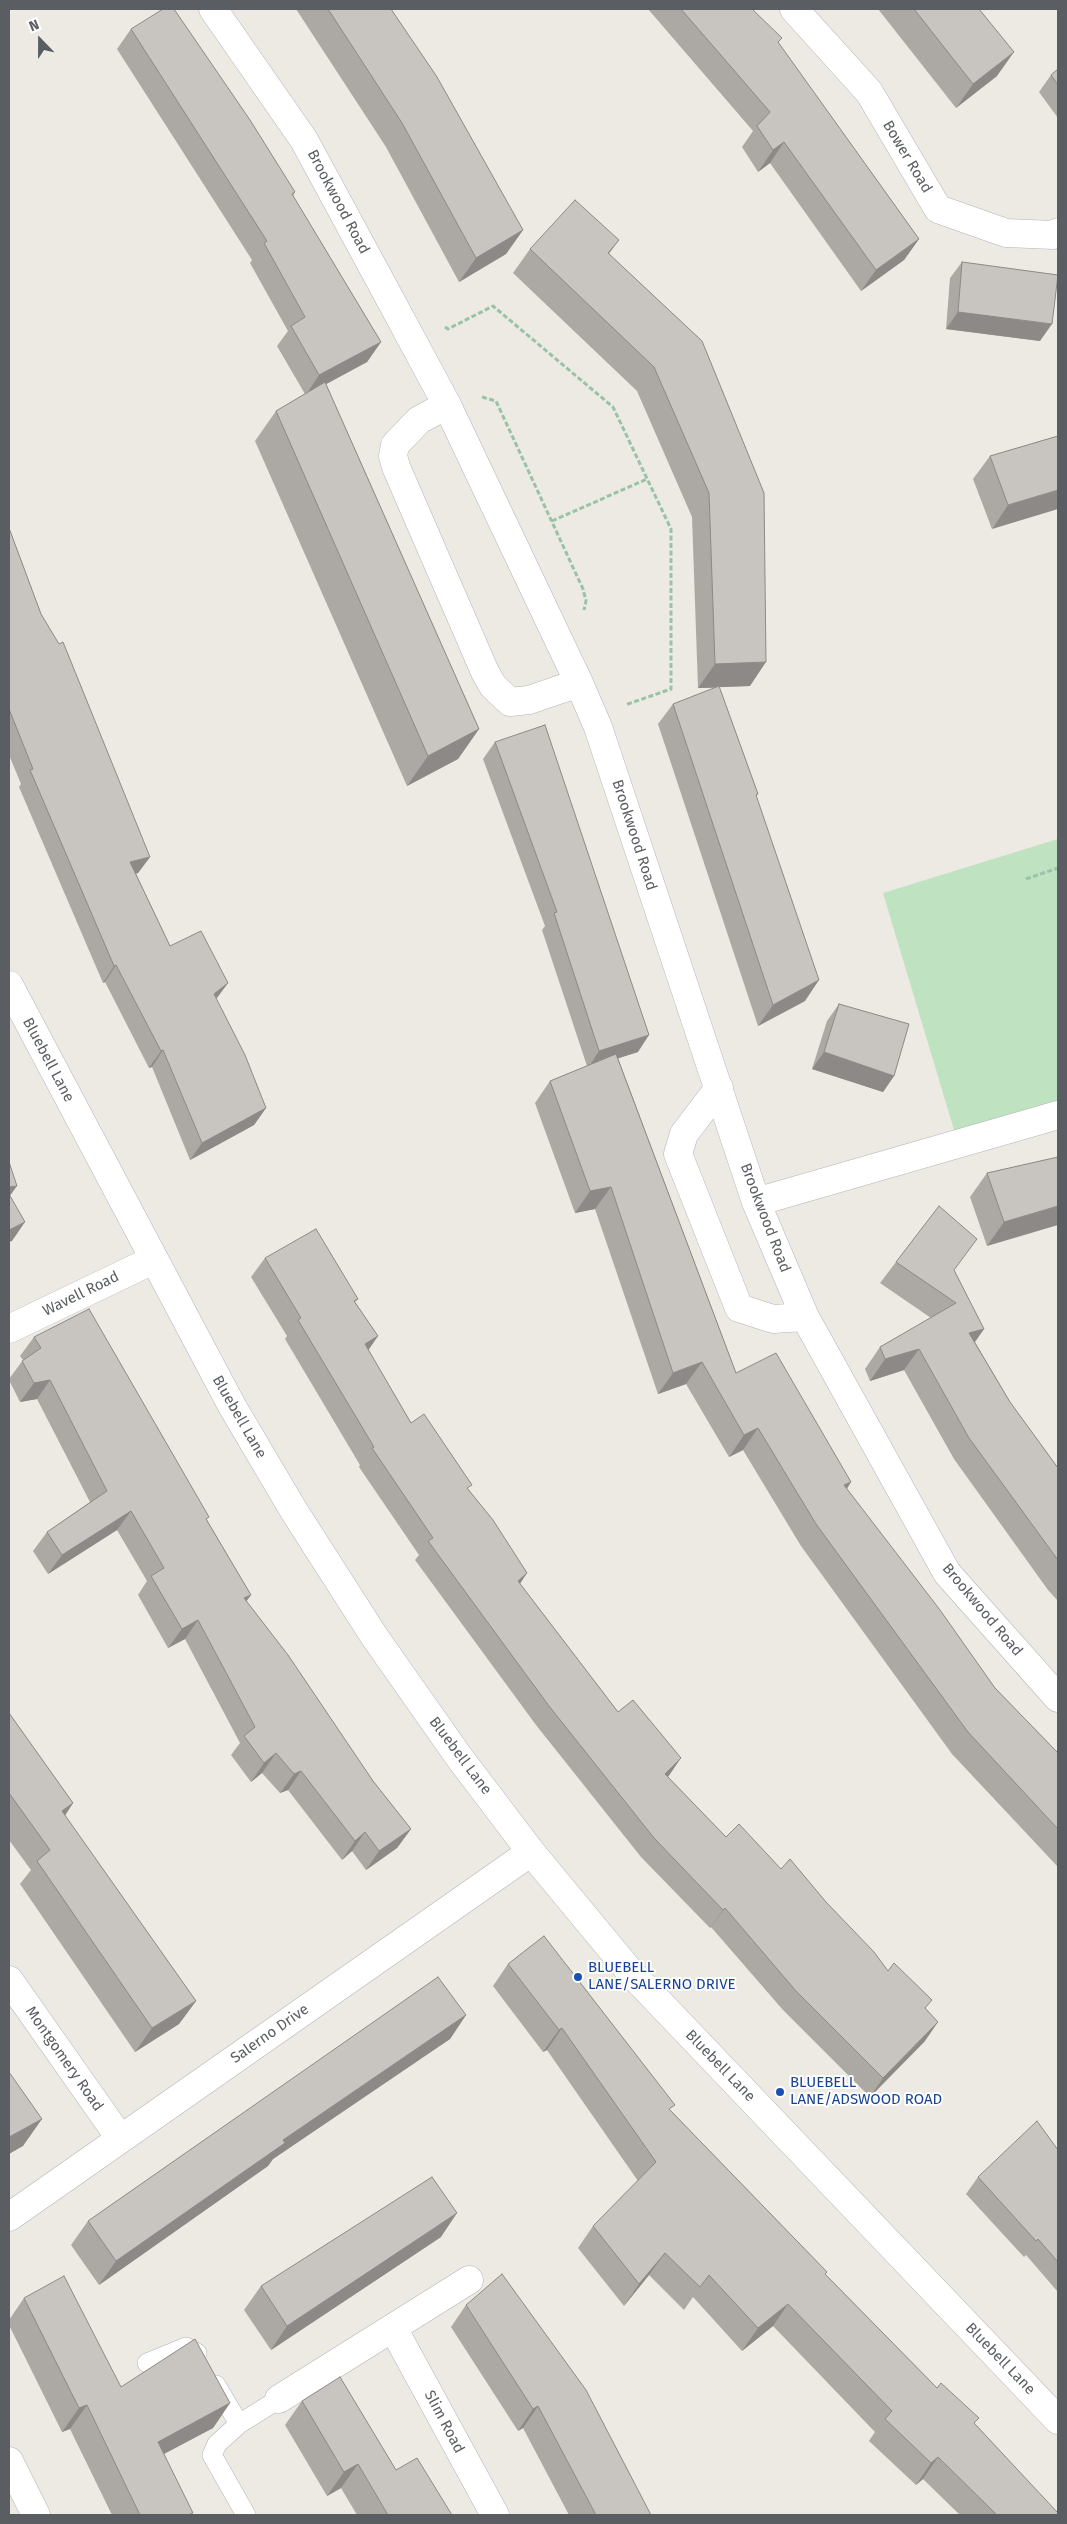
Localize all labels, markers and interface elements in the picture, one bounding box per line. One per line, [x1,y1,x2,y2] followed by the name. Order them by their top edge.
[15,15,65,65] north arrow
[27,16,42,35] text: N
[878,118,936,196] street label: Bower Road
[303,147,373,257] street label: Brookwood Road
[608,777,660,893] street label: Brookwood Road
[18,1015,78,1105] street label: Bluebell Lane
[736,1161,794,1275] street label: Brookwood Road
[40,1268,122,1320] street label: Wavell Road
[208,1372,270,1462] street label: Bluebell Lane
[938,1560,1026,1660] street label: Brookwood Road
[425,1714,495,1798] street label: Bluebell Lane
[588,1959,736,1994] place label: BLUEBELL LANE/SALERNO DRIVE
[572,1971,584,1983] marker: BLUEBELL LANE/SALERNO DRIVE
[227,2000,313,2068] street label: Salerno Drive
[21,2003,107,2115] street label: Montgomery Road
[681,2026,759,2106] street label: Bluebell Lane
[790,2074,942,2109] place label: BLUEBELL LANE/ADSWOOD ROAD
[774,2086,786,2098] marker: BLUEBELL LANE/ADSWOOD ROAD
[961,2319,1039,2399] street label: Bluebell Lane
[420,2388,468,2456] street label: Slim Road

